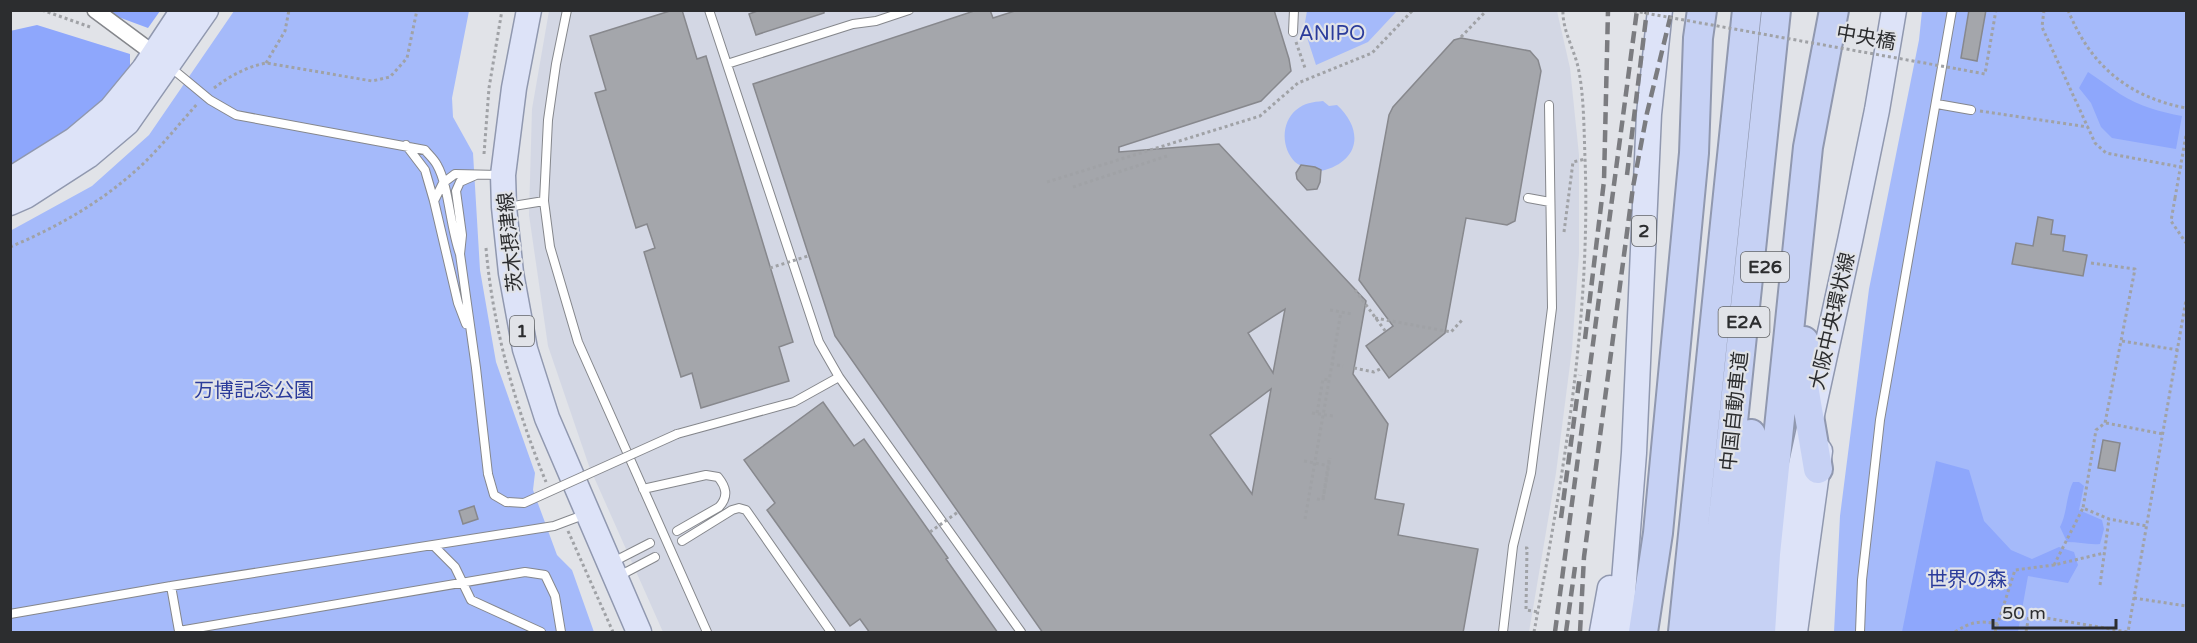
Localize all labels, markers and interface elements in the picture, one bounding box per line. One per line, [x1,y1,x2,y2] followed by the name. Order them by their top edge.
[1834,21,1897,55] street label: 中央橋
[1299,22,1365,46] park label: ANIPO
[494,191,528,293] street label: 茨木摂津線
[1632,216,1656,246] road number: 2
[1806,250,1860,392] street label: 大阪中央環状線
[1741,252,1789,282] road number: E26
[1718,307,1770,337] road number: E2A
[510,316,534,346] road number: 1
[1717,350,1753,472] street label: 中国自動車道
[194,379,314,403] park label: 万博記念公園
[1927,568,2007,592] park label: 世界の森
[1993,592,2116,630] scale bar
[2002,602,2046,624] text: 50 m

